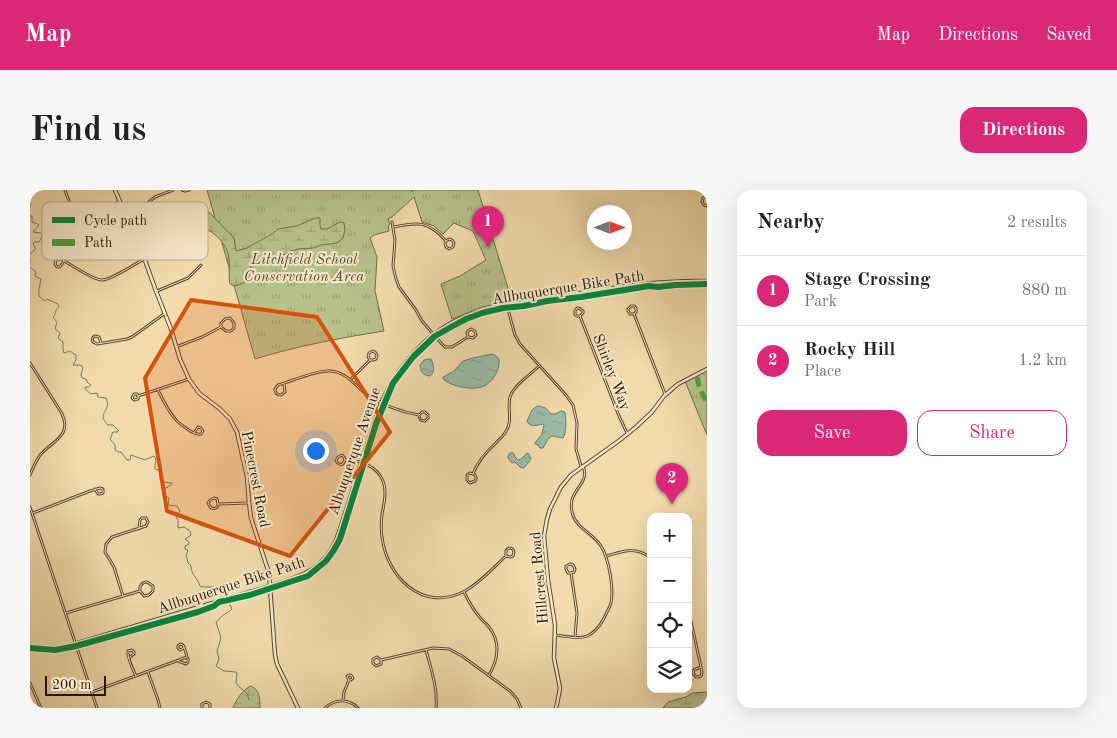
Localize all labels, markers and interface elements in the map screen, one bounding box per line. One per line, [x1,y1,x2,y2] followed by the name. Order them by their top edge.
[25,23,72,47] text: Map
[877,26,910,44] text: Map
[938,26,1018,44] text: Directions
[1046,26,1092,44] text: Saved
[960,107,1087,153] button: Directions
[30,113,146,148] text: Find us
[42,202,208,260] legend
[587,205,632,250] north arrow
[472,206,504,247] pin: 1
[757,212,825,233] text: Nearby
[84,214,147,228] text: Cycle path
[1007,215,1067,231] text: 2 results
[84,236,113,250] text: Path
[244,253,364,285] park label: Litchfield School Conservation Area
[491,269,646,308] street label: Allbuquerque Bike Path
[804,271,931,290] text: Stage Crossing
[768,283,778,299] text: 1
[1022,283,1067,299] text: 880 m
[804,294,837,310] text: Park
[589,332,632,413] street label: Shirley Way
[804,341,895,360] text: Rocky Hill
[768,353,778,369] text: 2
[1018,353,1067,369] text: 1.2 km
[804,364,841,380] text: Place
[327,386,384,517] street label: Albuquerque Avenue
[757,410,907,456] button: Save
[917,410,1067,456] button: Share
[238,430,271,529] street label: Pinecrest Road
[303,438,329,464] your location
[656,463,688,504] pin: 2
[647,513,692,693] map controls
[647,513,692,558] button: +
[529,531,552,625] street label: Hillcrest Road
[156,555,307,617] street label: Allbuquerque Bike Path
[647,558,692,603] button: −
[647,603,692,648] button: locate
[647,648,692,693] button: layers
[45,673,106,696] scale bar
[52,678,91,692] text: 200 m

